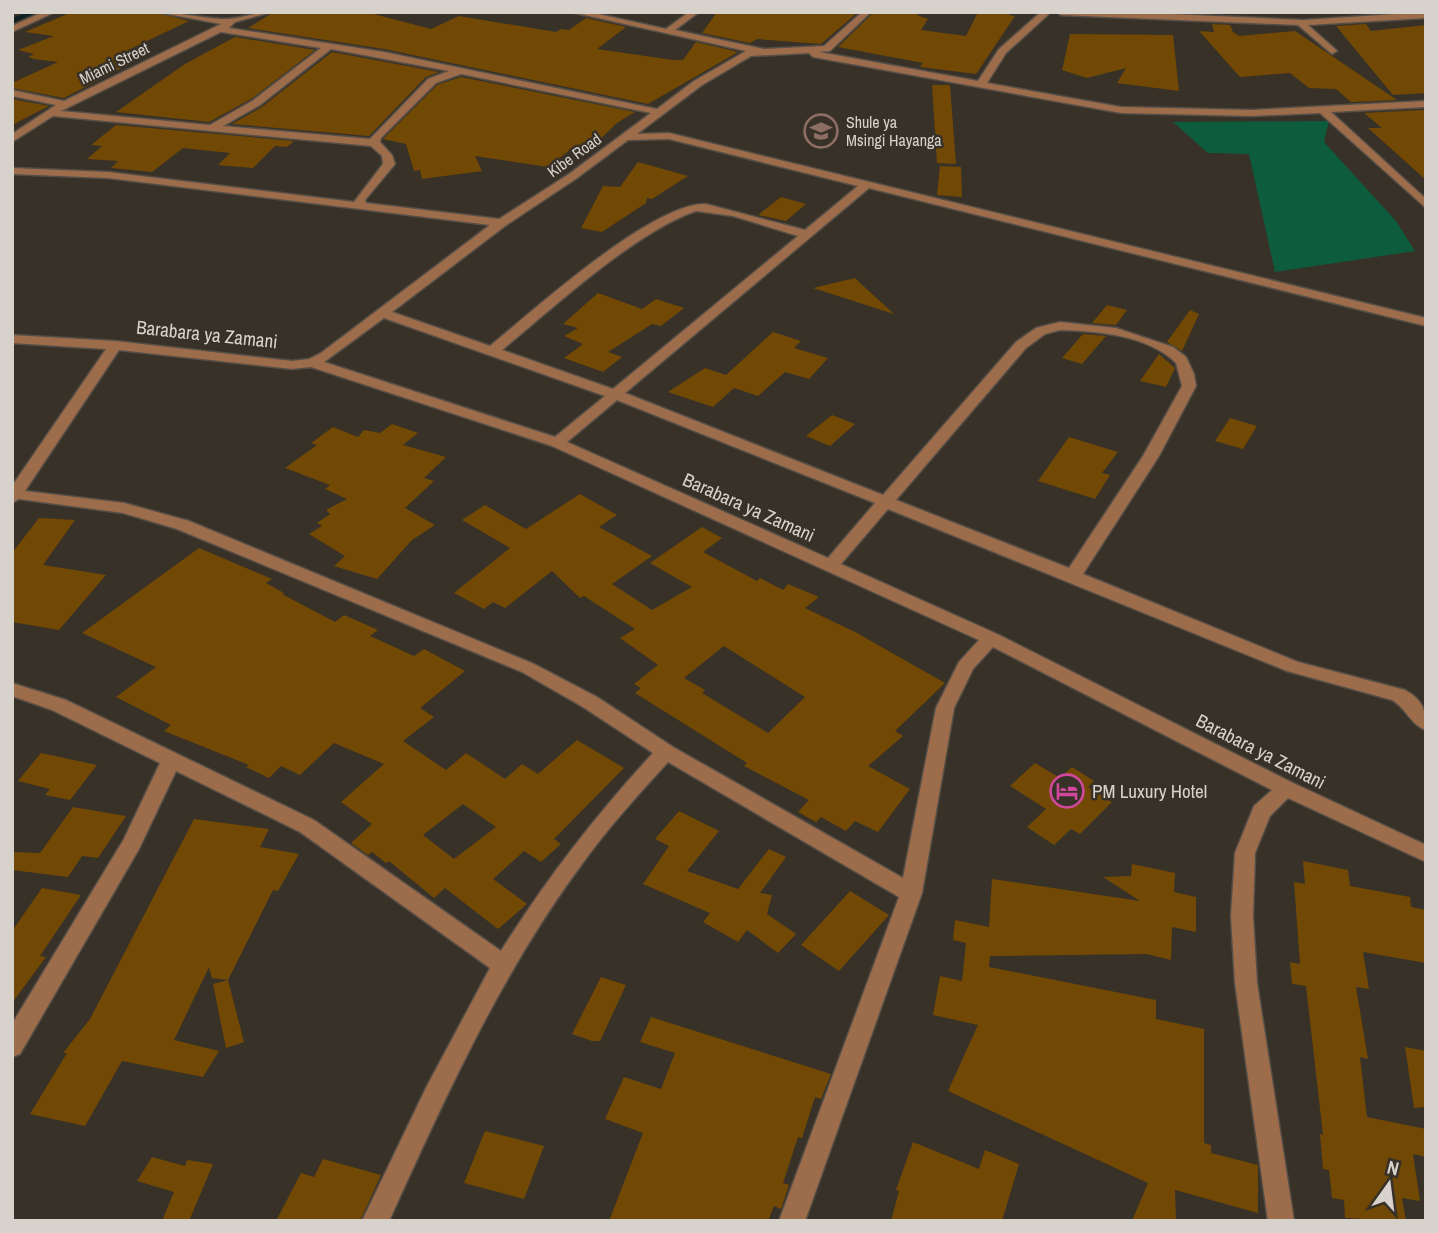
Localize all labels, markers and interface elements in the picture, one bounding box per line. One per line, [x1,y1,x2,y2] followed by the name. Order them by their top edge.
[75,36,153,89] street label: Miami Street
[846,111,942,151] place label: Shule ya Msingi Hayanga
[802,112,840,150] school or university icon: Shule ya Msingi Hayanga
[542,128,606,182] street label: Kibe Road
[135,314,279,354] street label: Barabara ya Zamani
[679,466,819,548] street label: Barabara ya Zamani
[1192,707,1330,795] street label: Barabara ya Zamani
[1048,772,1086,810] hotel icon: PM Luxury Hotel
[1092,778,1207,804] place label: PM Luxury Hotel
[1354,1149,1424,1219] north arrow
[1385,1154,1402,1181] text: N

